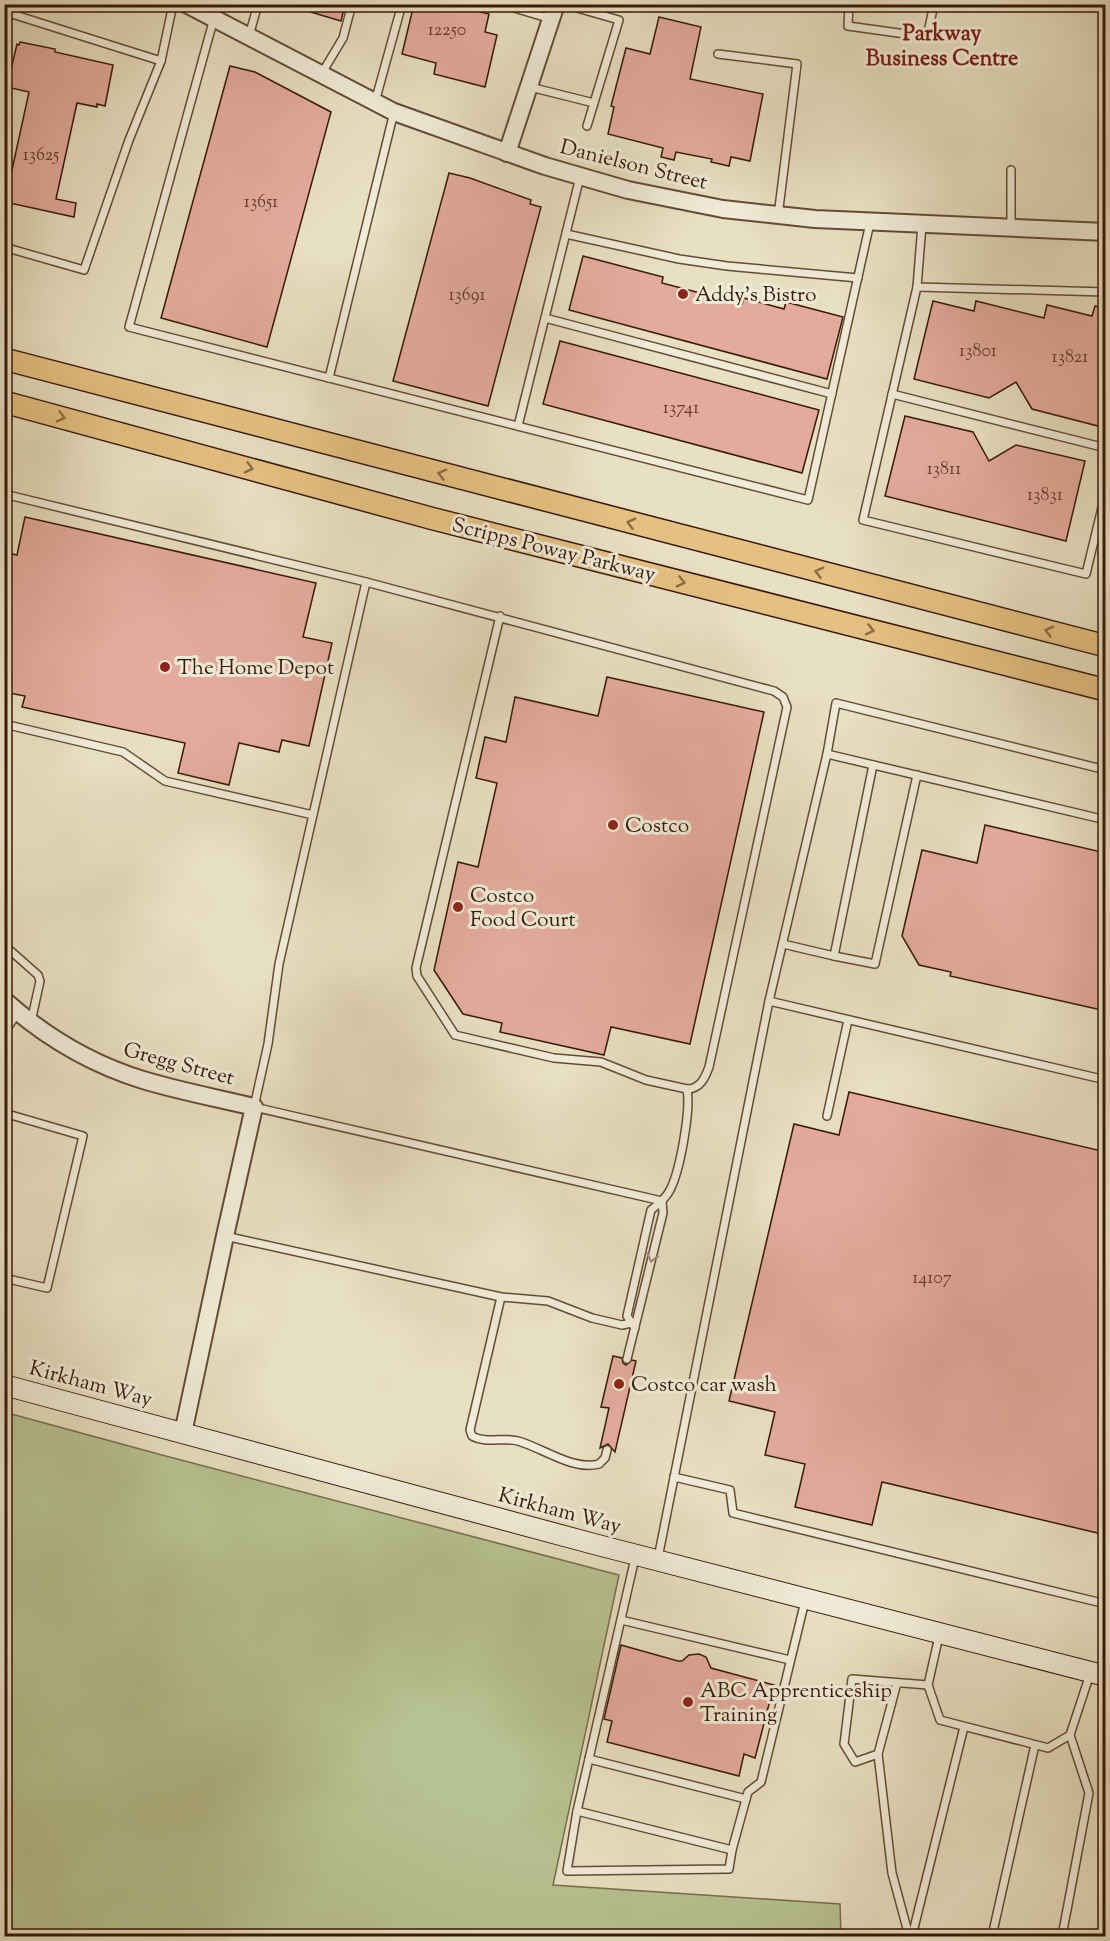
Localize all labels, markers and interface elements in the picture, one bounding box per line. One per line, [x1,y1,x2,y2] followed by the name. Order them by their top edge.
[428,18,466,44] house number: 12250
[866,19,1018,76] district label: Parkway Business Centre
[557,133,710,199] street label: Danielson Street
[23,143,59,169] house number: 13625
[244,190,278,216] house number: 13651
[695,281,816,311] place label: Addy's Bistro
[448,283,486,309] house number: 13691
[676,287,690,301] marker: Addy's Bistro
[959,339,997,365] house number: 13801
[1052,345,1088,371] house number: 13821
[663,396,699,422] house number: 13741
[55,410,66,422] one-way arrow
[927,457,961,483] house number: 13811
[244,461,254,474] one-way arrow
[437,469,447,482] one-way arrow
[1027,483,1063,509] house number: 13831
[449,511,659,591] street label: Scripps Poway Parkway
[626,518,636,531] one-way arrow
[815,567,825,579] one-way arrow
[676,574,686,587] one-way arrow
[865,623,875,635] one-way arrow
[1044,626,1054,639] one-way arrow
[177,654,334,684] place label: The Home Depot
[158,660,172,674] marker: The Home Depot
[625,812,689,842] place label: Costco
[606,818,620,832] marker: Costco
[470,882,576,936] place label: Costco Food Court
[451,900,465,914] marker: Costco Food Court
[120,1036,237,1094] street label: Gregg Street
[646,1253,659,1263] one-way arrow
[912,1266,952,1292] house number: 14107
[26,1354,156,1416] street label: Kirkham Way
[631,1371,777,1401] place label: Costco car wash
[612,1377,626,1391] marker: Costco car wash
[495,1481,625,1543] street label: Kirkham Way
[700,1677,892,1731] place label: ABC Apprenticeship Training
[681,1695,695,1709] marker: ABC Apprenticeship Training

